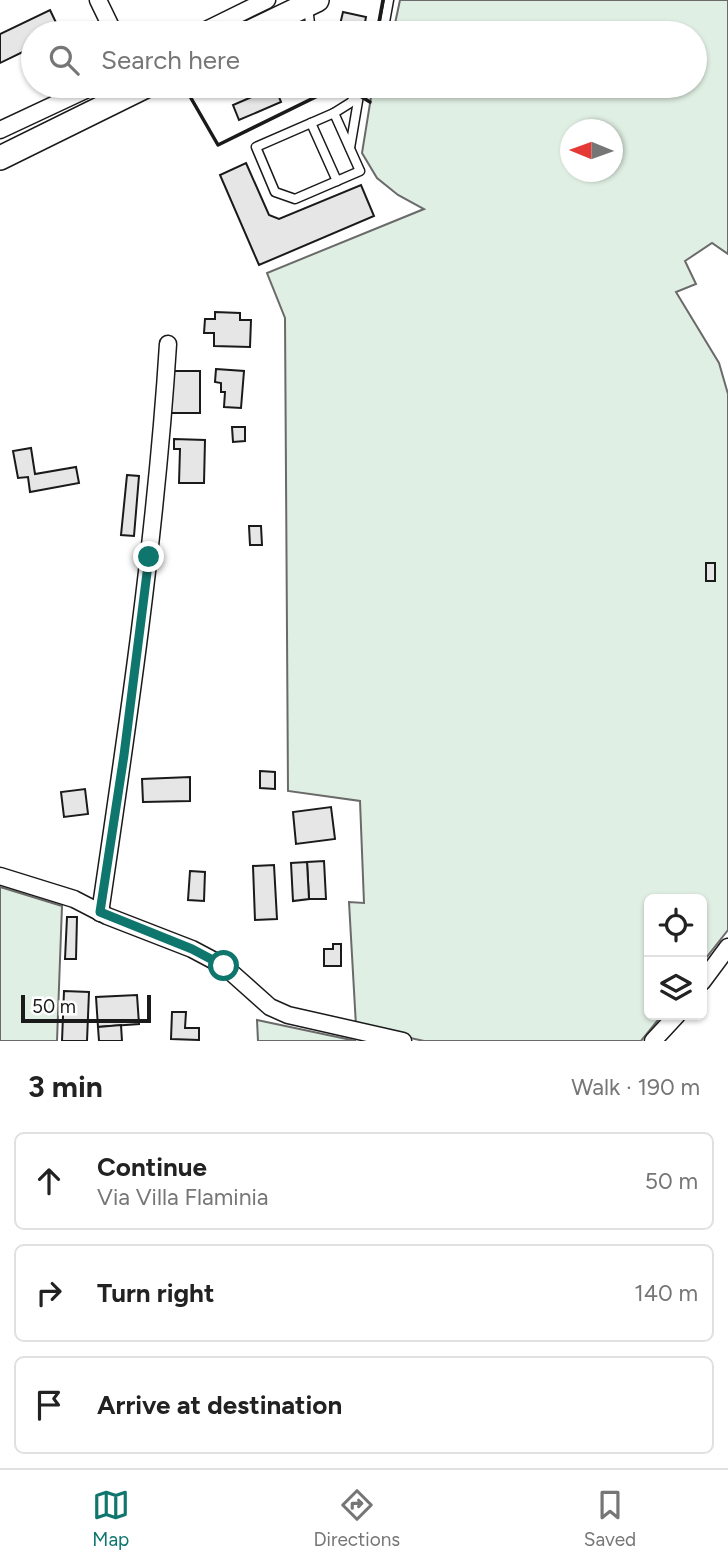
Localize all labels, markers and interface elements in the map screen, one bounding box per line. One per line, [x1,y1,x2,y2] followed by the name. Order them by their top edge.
[21,21,707,98] search box
[45,41,83,79] icon: search
[101,44,240,76] text: Search here
[560,119,623,182] north arrow
[133,541,164,572] route end
[644,894,707,1020] map controls
[644,894,707,957] button: locate
[208,950,239,981] route start
[644,957,707,1020] button: layers
[21,992,150,1024] scale bar
[32,995,76,1018] text: 50 m
[28,1068,103,1105] text: 3 min
[571,1073,700,1101] text: Walk · 190 m
[97,1151,207,1183] text: Continue
[30,1162,68,1200] icon: ahead
[645,1167,698,1195] text: 50 m
[97,1183,269,1211] text: Via Villa Flaminia
[30,1274,68,1312] icon: right
[97,1277,214,1309] text: Turn right
[634,1279,698,1307] text: 140 m
[30,1386,68,1424] icon: arrive
[97,1389,342,1421] text: Arrive at destination
[92,1486,130,1551] tab: Map
[313,1486,400,1551] tab: Directions
[584,1486,636,1551] tab: Saved

